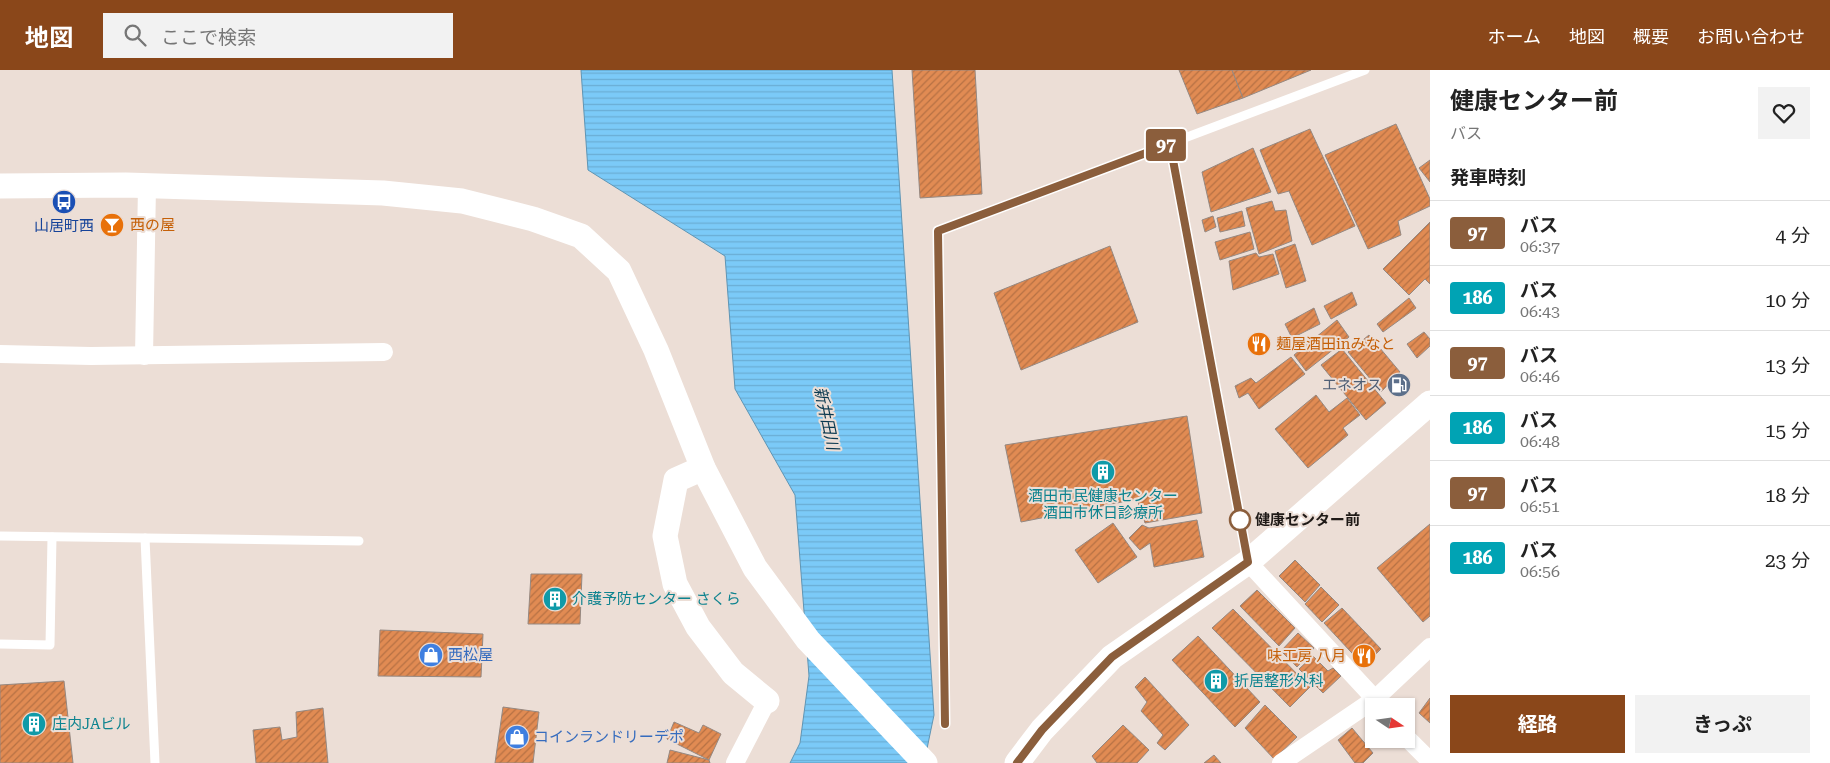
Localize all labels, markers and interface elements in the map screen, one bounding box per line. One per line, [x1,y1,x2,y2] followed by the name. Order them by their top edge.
[103,13,453,58] search box
[121,21,149,49] icon: search
[25,24,73,52] text: 地図
[161,26,256,49] text: ここで検索
[1488,26,1541,47] text: ホーム
[1569,26,1605,47] text: 地図
[1633,26,1669,47] text: 概要
[1697,26,1805,47] text: お問い合わせ
[1450,87,1618,115] text: 健康センター前
[1758,87,1810,139] button: heart
[1450,124,1482,143] text: バス
[1144,129,1188,161] line badge: 97
[1156,134,1176,155] text: 97
[1450,166,1526,189] text: 発車時刻
[51,189,77,215] bus stop icon: 山居町西
[99,212,125,238] bar icon: 西の屋
[1520,214,1558,237] text: バス
[130,216,175,234] place label: 西の屋
[34,217,94,235] place label: 山居町西
[1467,222,1488,243] text: 97
[1776,224,1810,247] text: 4 分
[1520,237,1560,256] text: 06:37
[1520,279,1558,302] text: バス
[1462,287,1493,308] text: 186
[1765,289,1810,312] text: 10 分
[1520,302,1560,321] text: 06:43
[1246,331,1272,357] restaurant icon: 麺屋酒田inみなと
[1276,335,1395,353] place label: 麺屋酒田inみなと
[1520,344,1558,367] text: バス
[1467,352,1488,373] text: 97
[1765,354,1810,377] text: 13 分
[1520,367,1560,386] text: 06:46
[1386,372,1412,398] fuel station icon: エネオス
[1322,376,1382,394] place label: エネオス
[811,385,843,453] water label: 新井田川
[1520,409,1558,432] text: バス
[1462,417,1493,438] text: 186
[1765,419,1810,442] text: 15 分
[1520,432,1560,451] text: 06:48
[1090,459,1116,485] building icon: 酒田市民健康センター 酒田市休日診療所
[1520,474,1558,497] text: バス
[1467,482,1488,503] text: 97
[1765,484,1810,507] text: 18 分
[1028,487,1178,522] place label: 酒田市民健康センター 酒田市休日診療所
[1520,497,1560,516] text: 06:51
[1229,509,1251,531] marker: 健康センター前
[1255,511,1360,529] place label: 健康センター前
[1520,539,1558,562] text: バス
[1462,547,1493,568] text: 186
[1765,549,1810,572] text: 23 分
[1520,562,1560,581] text: 06:56
[542,586,568,612] building icon: 介護予防センター さくら
[572,590,741,608] place label: 介護予防センター さくら
[418,642,444,668] shop icon: 西松屋
[1351,643,1377,669] restaurant icon: 味工房 八月
[448,646,493,664] place label: 西松屋
[1267,647,1346,665] place label: 味工房 八月
[1203,668,1229,694] building icon: 折居整形外科
[1234,672,1324,690] place label: 折居整形外科
[1450,695,1625,753] button: 経路
[1635,695,1810,753] button: きっぷ
[1365,698,1415,748] north arrow
[1365,698,1415,748] map controls
[21,711,47,737] building icon: 庄内JAビル
[52,715,131,733] place label: 庄内JAビル
[504,724,530,750] shop icon: コインランドリーデポ
[534,728,684,746] place label: コインランドリーデポ

